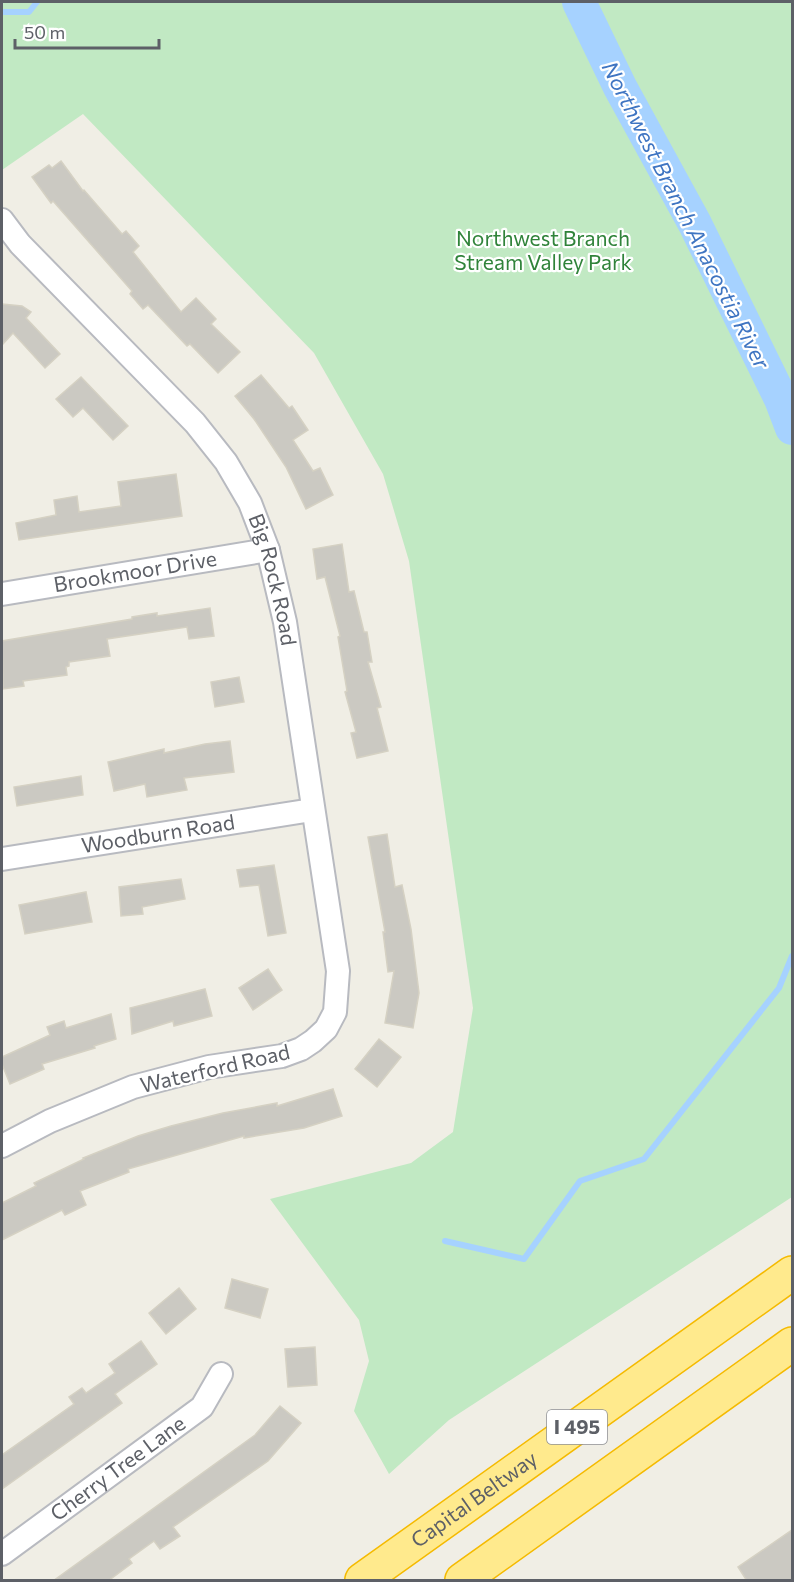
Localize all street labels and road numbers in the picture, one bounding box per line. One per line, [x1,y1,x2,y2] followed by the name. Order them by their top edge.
[244,510,302,647] street label: Big Rock Road
[52,545,218,596] street label: Brookmoor Drive
[79,808,236,857] street label: Woodburn Road
[137,1038,292,1097] street label: Waterford Road
[45,1410,190,1525] street label: Cherry Tree Lane
[547,1410,607,1444] road number: I 495
[406,1445,541,1552] street label: Capital Beltway

